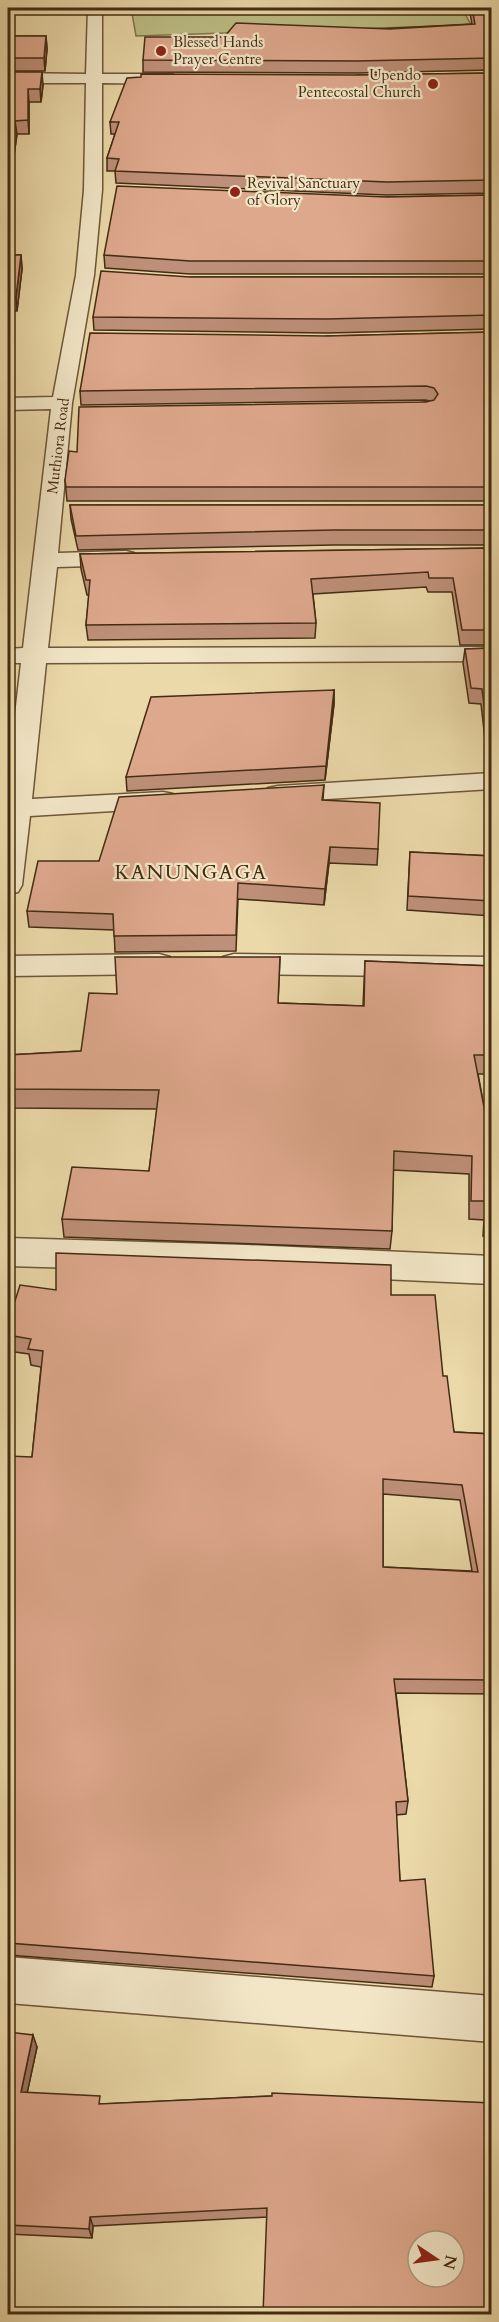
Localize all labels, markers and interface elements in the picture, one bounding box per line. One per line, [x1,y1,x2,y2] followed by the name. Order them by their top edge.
[173,32,263,69] place label: Blessed Hands Prayer Centre
[154,44,168,58] marker: Blessed Hands Prayer Centre
[298,65,422,102] place label: Upendo Pentecostal Church
[426,77,440,91] marker: Upendo Pentecostal Church
[247,173,360,210] place label: Revival Sanctuary of Glory
[228,185,242,199] marker: Revival Sanctuary of Glory
[42,397,74,495] street label: Muthiora Road
[114,859,268,886] district label: KANUNGAGA
[406,2229,466,2289] north arrow
[437,2253,462,2271] text: N

